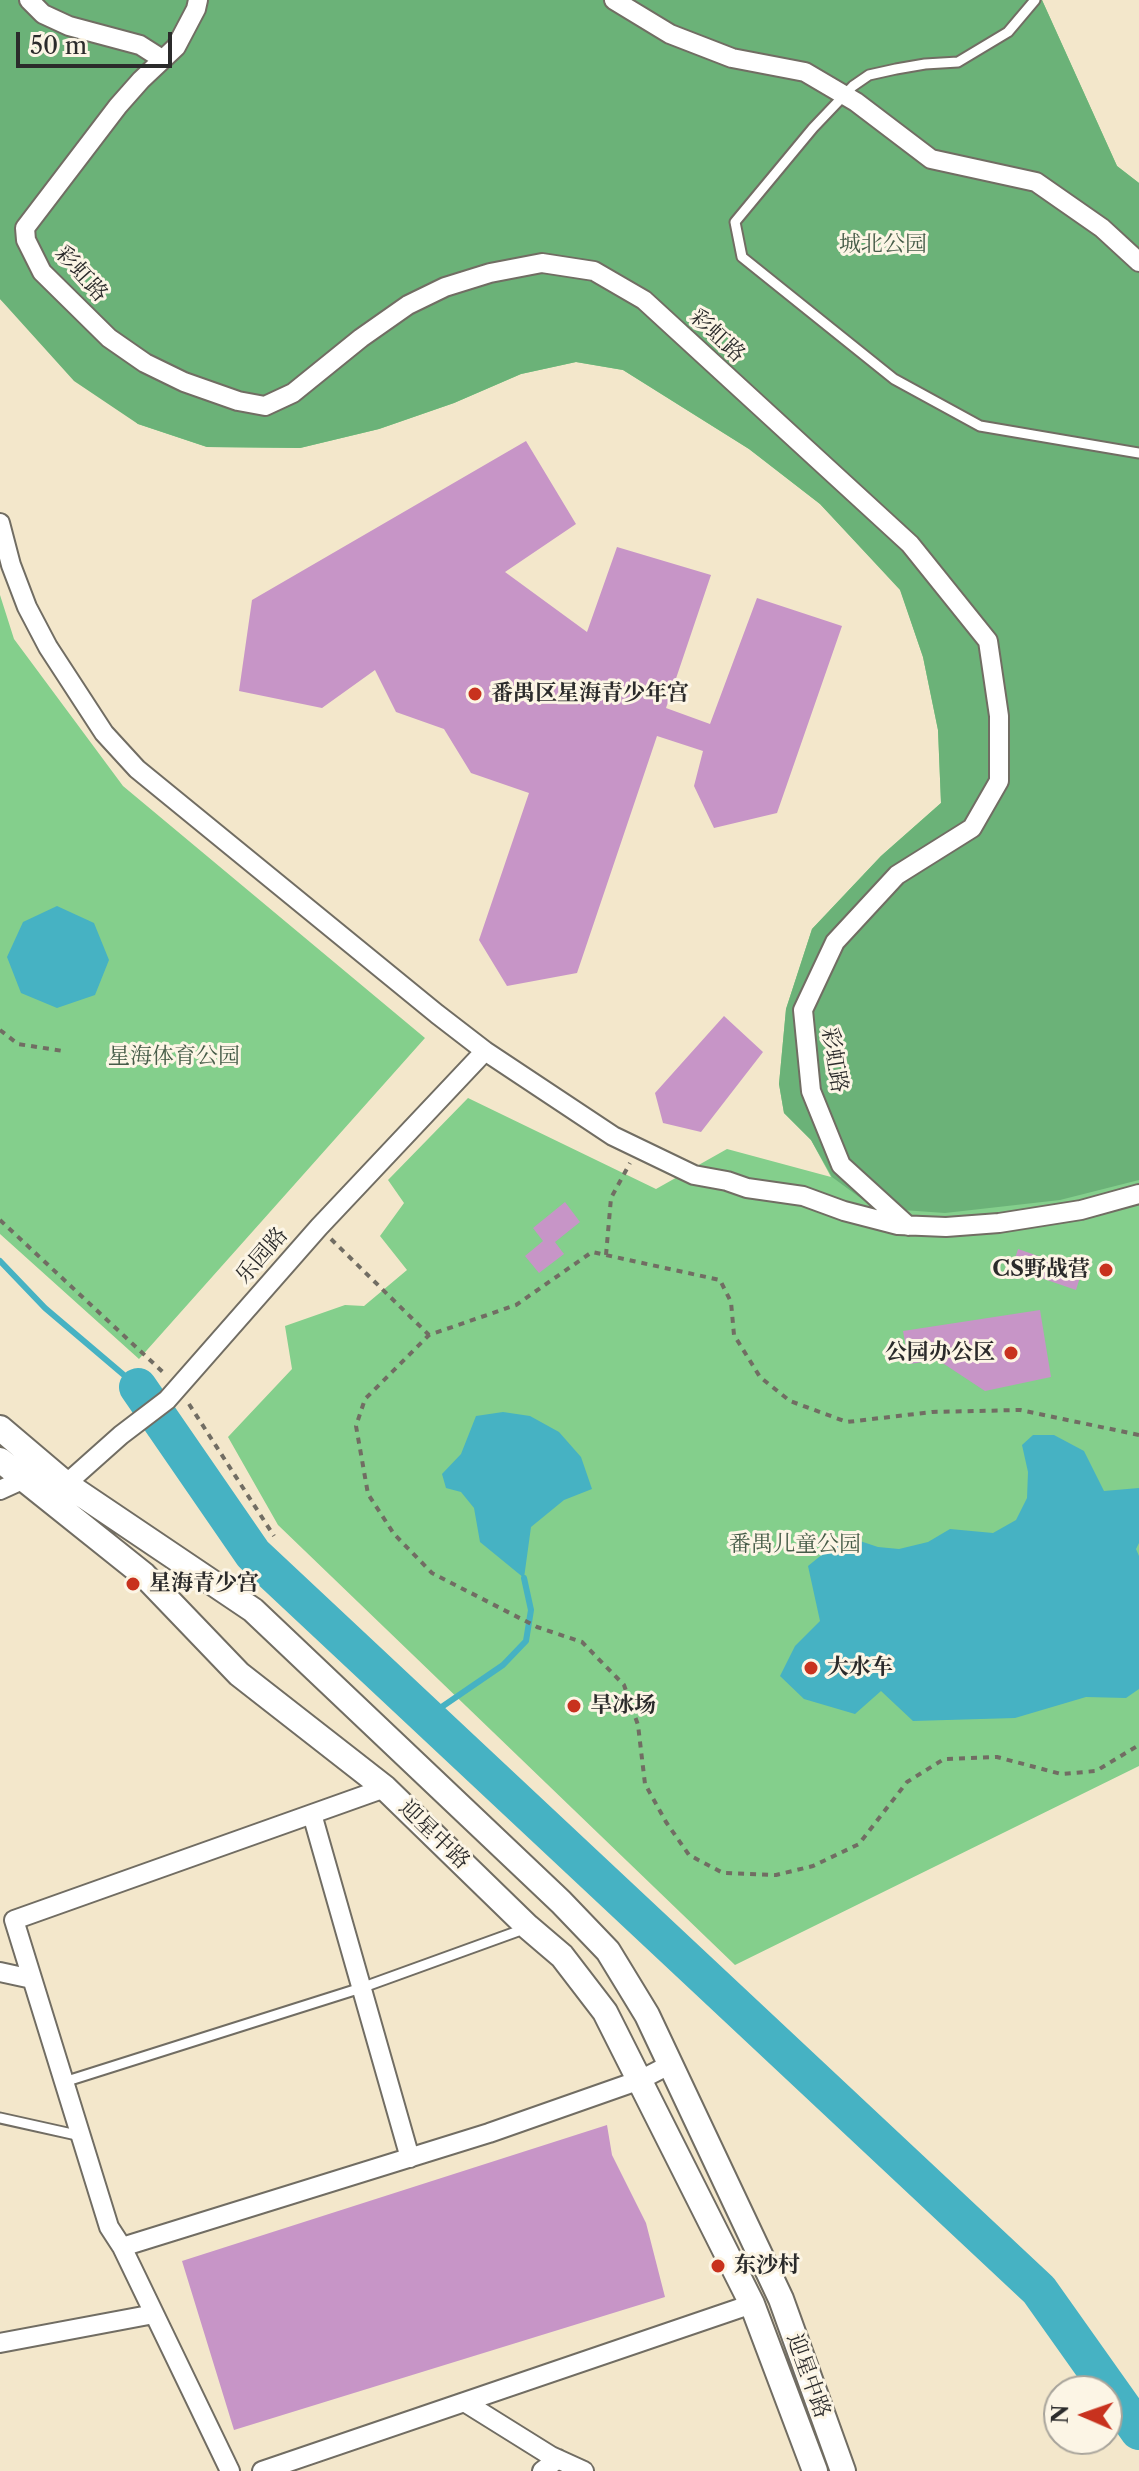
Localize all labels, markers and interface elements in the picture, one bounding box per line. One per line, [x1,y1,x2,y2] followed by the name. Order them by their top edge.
[20,16,176,66] scale bar
[30,31,87,60] text: 50 m
[839,232,927,258] park label: 城北公园
[49,241,113,307] street label: 彩虹路
[684,304,750,368] street label: 彩虹路
[491,681,689,707] place label: 番禺区星海青少年宫
[466,685,484,703] marker: 番禺区星海青少年宫
[816,1025,852,1095] street label: 彩虹路
[108,1044,240,1070] park label: 星海体育公园
[230,1222,294,1290] street label: 乐园路
[992,1257,1090,1283] place label: CS野战营
[1097,1261,1115,1279] marker: CS野战营
[885,1340,995,1366] place label: 公园办公区
[1002,1344,1020,1362] marker: 公园办公区
[729,1532,861,1558] park label: 番禺儿童公园
[149,1571,259,1597] place label: 星海青少宫
[124,1575,142,1593] marker: 星海青少宫
[827,1655,893,1681] place label: 大水车
[802,1659,820,1677] marker: 大水车
[590,1693,656,1719] place label: 旱冰场
[565,1697,583,1715] marker: 旱冰场
[393,1795,475,1875] street label: 迎星中路
[734,2253,800,2279] place label: 东沙村
[709,2257,727,2275] marker: 东沙村
[781,2330,835,2422] street label: 迎星中路
[1043,2375,1123,2455] north arrow
[1047,2404,1074,2424] text: N

